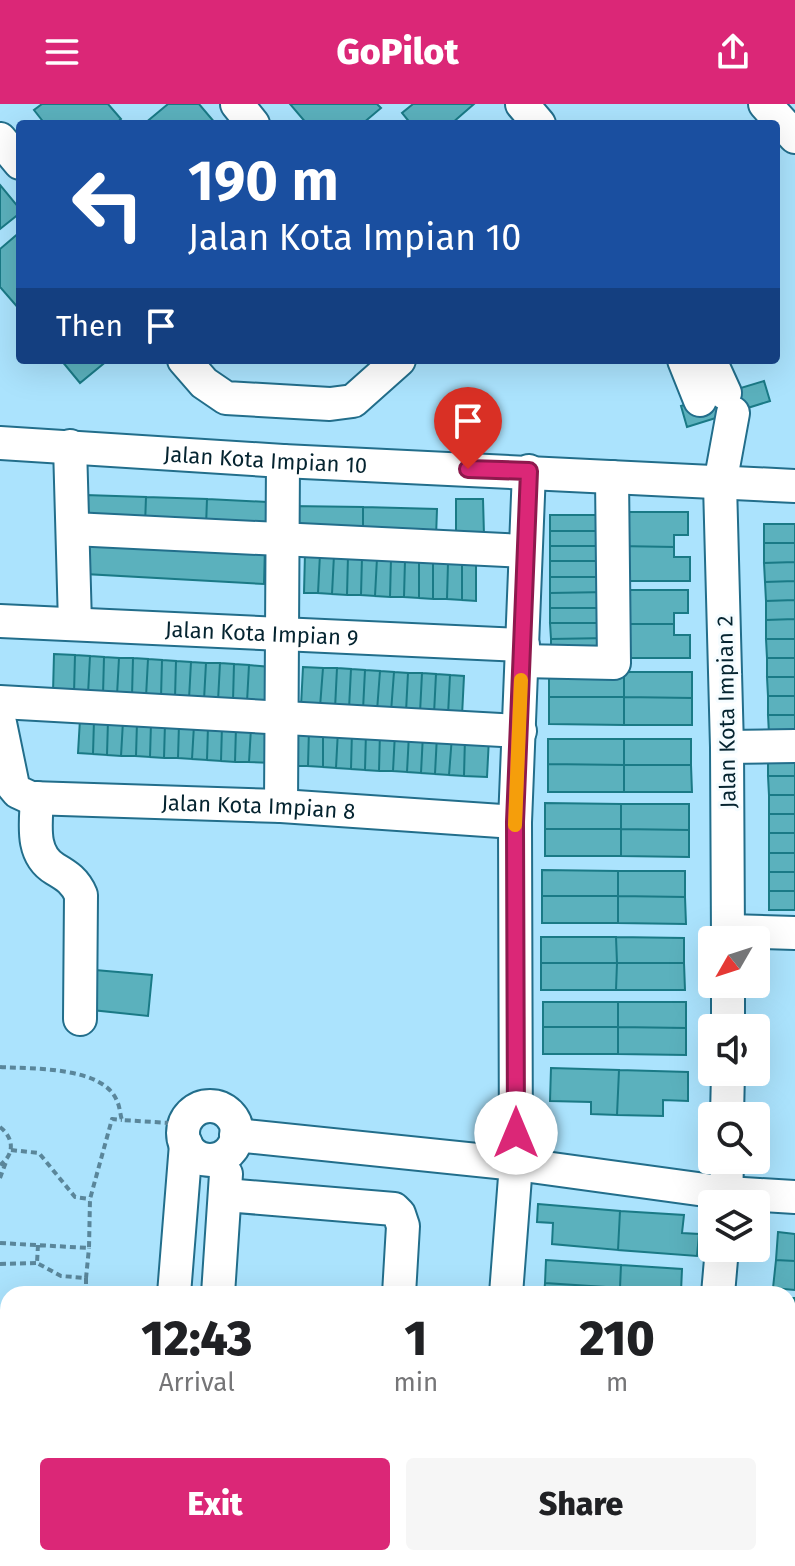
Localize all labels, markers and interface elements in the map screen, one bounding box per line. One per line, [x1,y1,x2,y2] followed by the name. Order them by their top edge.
[40,30,84,74] icon: menu
[336,30,459,74] text: GoPilot
[711,30,755,74] icon: share
[188,148,339,215] text: 190 m
[56,152,160,256] icon: left
[188,216,521,260] text: Jalan Kota Impian 10
[139,304,183,348] icon: arrive
[56,308,123,344] text: Then
[434,387,502,469] pin
[446,399,490,443] icon: arrive
[163,440,368,479] street label: Jalan Kota Impian 10
[711,615,742,809] street label: Jalan Kota Impian 2
[164,616,359,651] street label: Jalan Kota Impian 9
[161,789,356,825] street label: Jalan Kota Impian 8
[698,926,770,998] north arrow
[698,926,770,1262] map controls
[698,1014,770,1086] button: sound
[474,1091,558,1175] position arrow
[698,1102,770,1174] button: search
[698,1190,770,1262] button: layers
[141,1310,252,1368] text: 12:43
[405,1310,427,1368] text: 1
[580,1310,655,1368] text: 210
[159,1367,235,1398] text: Arrival
[394,1367,438,1398] text: min
[606,1367,628,1398] text: m
[40,1458,390,1550] button: Exit
[406,1458,756,1550] button: Share

